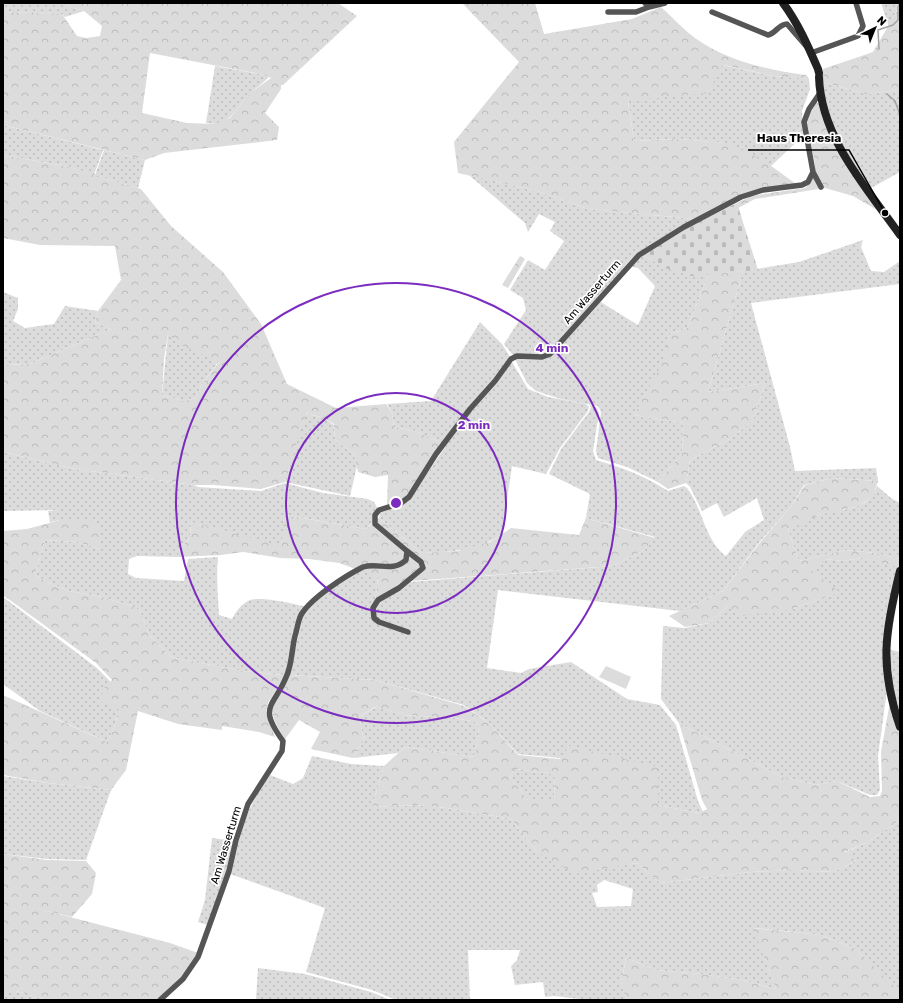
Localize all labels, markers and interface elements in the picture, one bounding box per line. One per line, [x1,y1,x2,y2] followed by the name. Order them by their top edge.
[855,8,895,48] north arrow
[874,14,889,29] text: N
[748,126,849,150] callout: Haus Theresia
[757,131,841,145] text: Haus Theresia
[561,257,624,327] street label: Am Wasserturm
[536,341,569,355] text: 4 min
[458,418,491,432] text: 2 min
[389,496,403,510] centre of rings
[208,804,244,886] street label: Am Wasserturm

